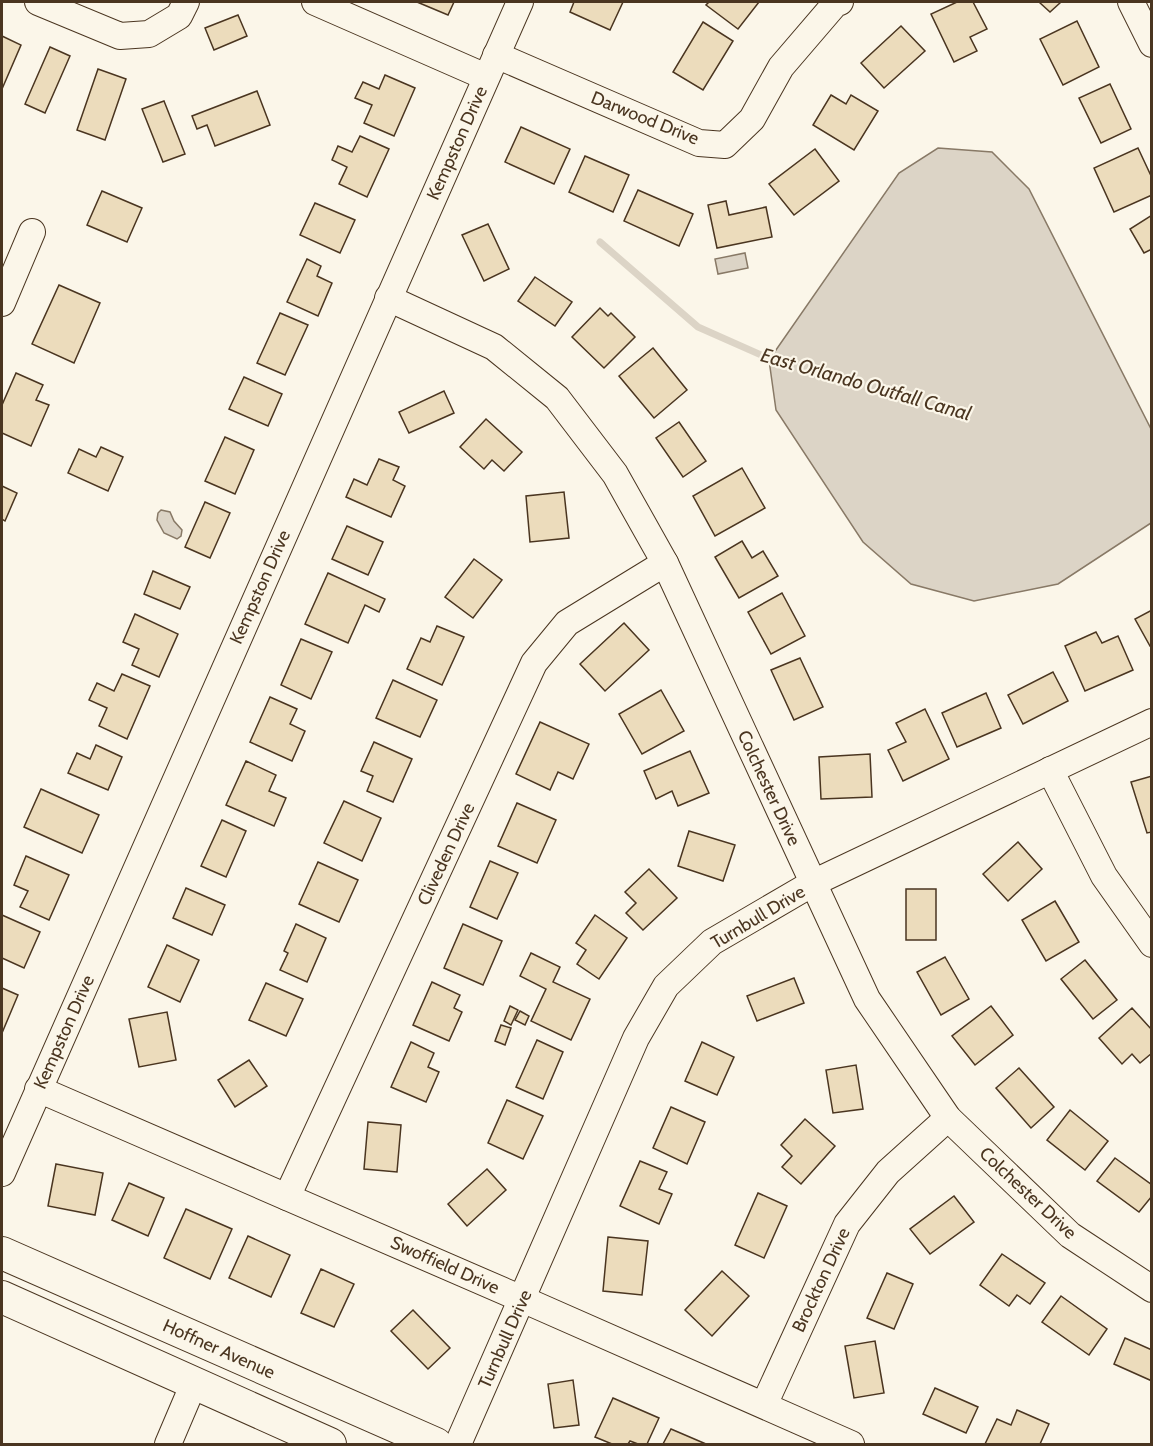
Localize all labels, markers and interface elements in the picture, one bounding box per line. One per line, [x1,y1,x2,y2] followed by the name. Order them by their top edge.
[422,83,492,203] street label: Kempston Drive
[588,86,702,150] street label: Darwood Drive
[758,342,974,426] water label: East Orlando Outfall Canal
[225,527,295,647] street label: Kempston Drive
[733,727,805,849] street label: Colchester Drive
[413,799,479,909] street label: Cliveden Drive
[707,880,809,954] street label: Turnbull Drive
[29,972,99,1092] street label: Kempston Drive
[975,1142,1081,1244] street label: Colchester Drive
[787,1224,855,1336] street label: Brockton Drive
[387,1231,503,1299] street label: Swoffield Drive
[473,1286,537,1392] street label: Turnbull Drive
[160,1314,278,1384] street label: Hoffner Avenue

